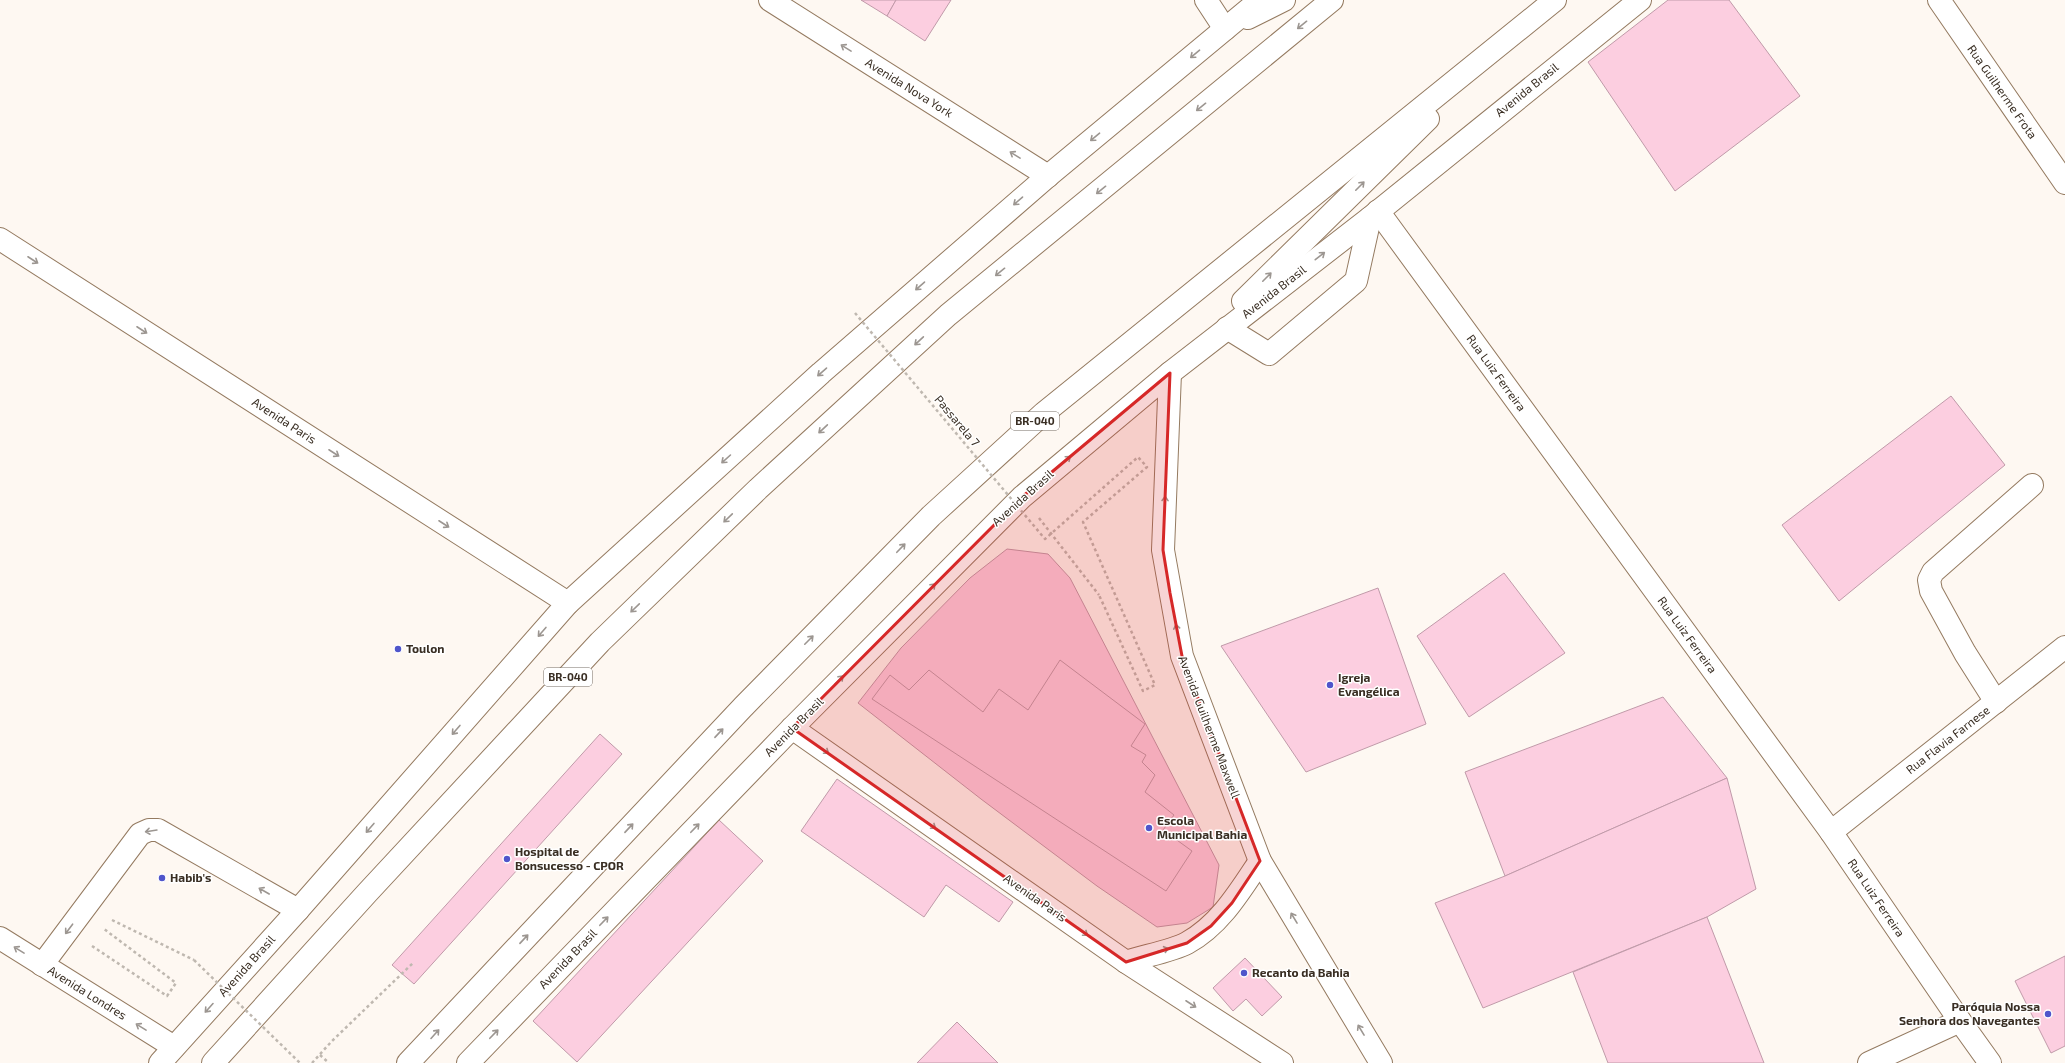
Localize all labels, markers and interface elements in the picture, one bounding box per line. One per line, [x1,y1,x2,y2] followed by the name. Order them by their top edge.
[1296,20,1307,29] one-way arrow
[1965,42,2040,141] street label: Rua Guilherme Frota
[841,44,852,52] one-way arrow
[1189,49,1200,58] one-way arrow
[863,55,956,120] street label: Avenida Nova York
[1492,59,1561,119] street label: Avenida Brasil
[1196,103,1207,112] one-way arrow
[1089,132,1100,141] one-way arrow
[1009,150,1021,158] one-way arrow
[1355,181,1365,191] one-way arrow
[1095,185,1106,194] one-way arrow
[1013,197,1024,206] one-way arrow
[1315,252,1326,261] one-way arrow
[27,256,38,264] one-way arrow
[1239,262,1309,321] street label: Avenida Brasil
[995,267,1005,276] one-way arrow
[1262,272,1272,282] one-way arrow
[915,282,926,291] one-way arrow
[136,326,147,334] one-way arrow
[1464,331,1529,413] street label: Rua Luiz Ferreira
[914,336,924,346] one-way arrow
[817,367,827,376] one-way arrow
[932,392,983,449] street label: Passarela 7
[250,394,319,446] street label: Avenida Paris
[1011,412,1059,430] road number: BR-040
[819,424,829,433] one-way arrow
[328,450,340,458] one-way arrow
[721,454,731,464] one-way arrow
[1060,456,1071,465] one-way arrow
[989,466,1056,528] street label: Avenida Brasil
[1161,496,1169,509] one-way arrow
[724,513,734,522] one-way arrow
[438,519,449,528] one-way arrow
[896,543,905,553] one-way arrow
[926,583,936,593] one-way arrow
[1655,593,1720,675] street label: Rua Luiz Ferreira
[630,603,640,613] one-way arrow
[1172,624,1180,637] one-way arrow
[538,627,547,637] one-way arrow
[804,635,814,645] one-way arrow
[406,641,444,655] place label: Toulon
[393,644,403,654] marker: Toulon
[1176,653,1244,800] street label: Avenida Guilherme Maxwell
[544,668,592,686] road number: BR-040
[1338,670,1400,698] place label: Igreja Evangélica
[835,675,844,685] one-way arrow
[1325,680,1335,690] marker: Igreja Evangélica
[761,694,826,759] street label: Avenida Brasil
[1903,702,1992,776] street label: Rua Flavia Farnese
[451,725,461,735] one-way arrow
[714,728,723,738] one-way arrow
[818,746,829,754] one-way arrow
[1157,813,1247,841] place label: Escola Municipal Bahia
[925,821,936,829] one-way arrow
[366,822,375,833] one-way arrow
[624,823,634,833] one-way arrow
[690,823,700,833] one-way arrow
[1144,823,1154,833] marker: Escola Municipal Bahia
[144,827,157,835] one-way arrow
[515,844,624,872] place label: Hospital de Bonsucesso - CPOR
[502,854,512,864] marker: Hospital de Bonsucesso - CPOR
[1845,856,1908,939] street label: Rua Luiz Ferreira
[170,870,211,884] place label: Habib's
[1001,870,1070,924] street label: Avenida Paris
[157,873,167,883] marker: Habib's
[258,886,270,894] one-way arrow
[1289,912,1297,924] one-way arrow
[599,916,609,926] one-way arrow
[65,923,73,934] one-way arrow
[535,925,600,991] street label: Avenida Brasil
[1077,928,1088,936] one-way arrow
[215,932,278,999] street label: Avenida Brasil
[519,934,528,944] one-way arrow
[13,946,25,954] one-way arrow
[1156,946,1169,953] one-way arrow
[46,962,129,1022] street label: Avenida Londres
[1252,965,1350,979] place label: Recanto da Bahia
[1239,968,1249,978] marker: Recanto da Bahia
[1899,999,2040,1027] place label: Paróquia Nossa Senhora dos Navegantes
[1185,1000,1196,1008] one-way arrow
[204,1003,214,1013] one-way arrow
[2043,1009,2053,1019] marker: Paróquia Nossa Senhora dos Navegantes
[135,1022,147,1030] one-way arrow
[1356,1024,1364,1036] one-way arrow
[430,1029,439,1039] one-way arrow
[489,1029,499,1039] one-way arrow

